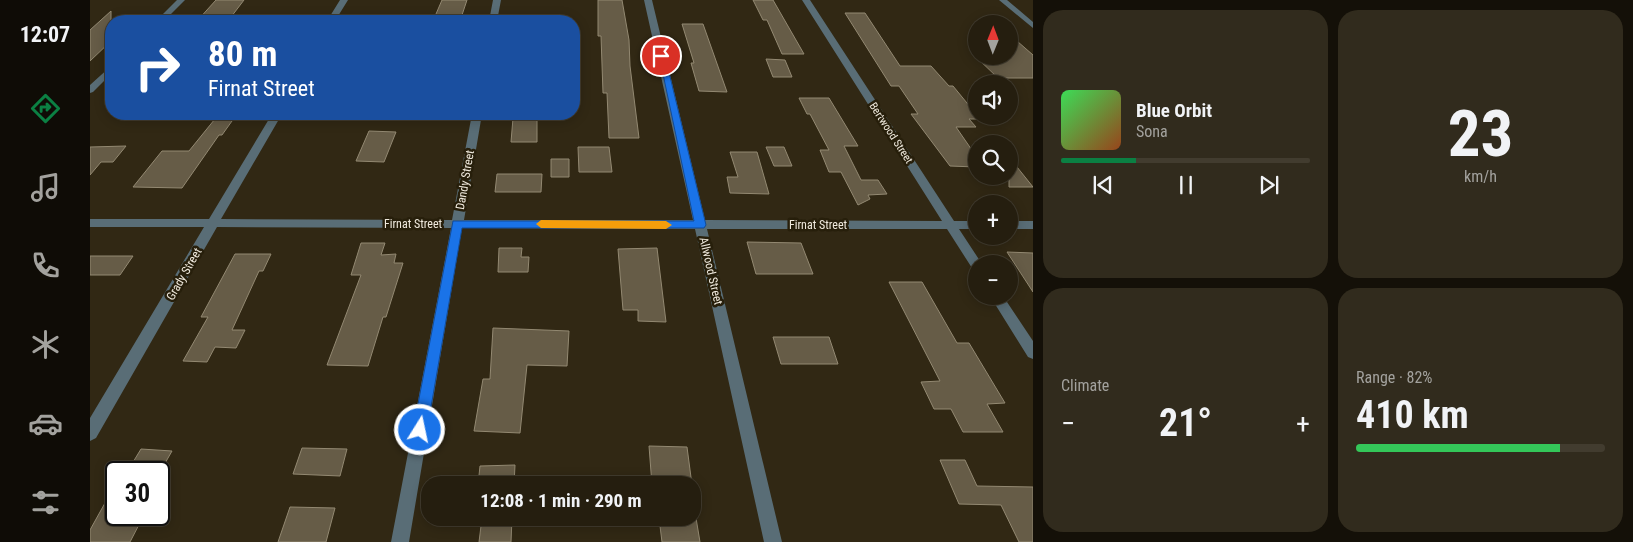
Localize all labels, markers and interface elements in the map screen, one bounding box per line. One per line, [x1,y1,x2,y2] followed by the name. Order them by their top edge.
[968,15,1018,65] north arrow
[968,15,1018,305] map controls
[20,22,70,47] text: 12:07
[208,34,277,75] text: 80 m
[125,35,190,100] icon: right
[640,35,682,77] pin
[647,42,675,70] icon: arrive
[968,75,1018,125] button: sound
[208,76,315,101] text: Firnat Street
[28,91,63,126] icon: directions
[1448,96,1513,172] text: 23
[1136,99,1212,122] text: Blue Orbit
[866,100,916,166] street label: Bertwood Street
[1136,122,1168,141] text: Sona
[968,135,1018,185] button: search
[453,149,477,211] street label: Dandy Street
[1464,167,1497,186] text: km/h
[28,170,63,205] icon: music
[1089,171,1117,199] icon: previous
[1172,171,1200,199] icon: pause
[1255,171,1283,199] icon: next
[968,195,1018,245] button: +
[384,217,443,231] street label: Firnat Street
[789,218,848,232] street label: Firnat Street
[696,236,726,307] street label: Allwood Street
[163,245,205,303] street label: Grady Street
[28,248,63,283] icon: phone
[968,255,1018,305] button: −
[28,327,63,362] icon: climate
[1356,368,1432,387] text: Range · 82%
[1061,376,1109,395] text: Climate
[1356,393,1469,437] text: 410 km
[1159,401,1212,445] text: 21°
[393,403,445,455] position arrow
[28,406,63,441] icon: car
[1061,407,1075,440] text: −
[1296,407,1310,440] text: +
[105,461,170,526] speed limit sign: 30
[28,485,63,520] icon: filters
[480,489,642,512] text: 12:08 · 1 min · 290 m

